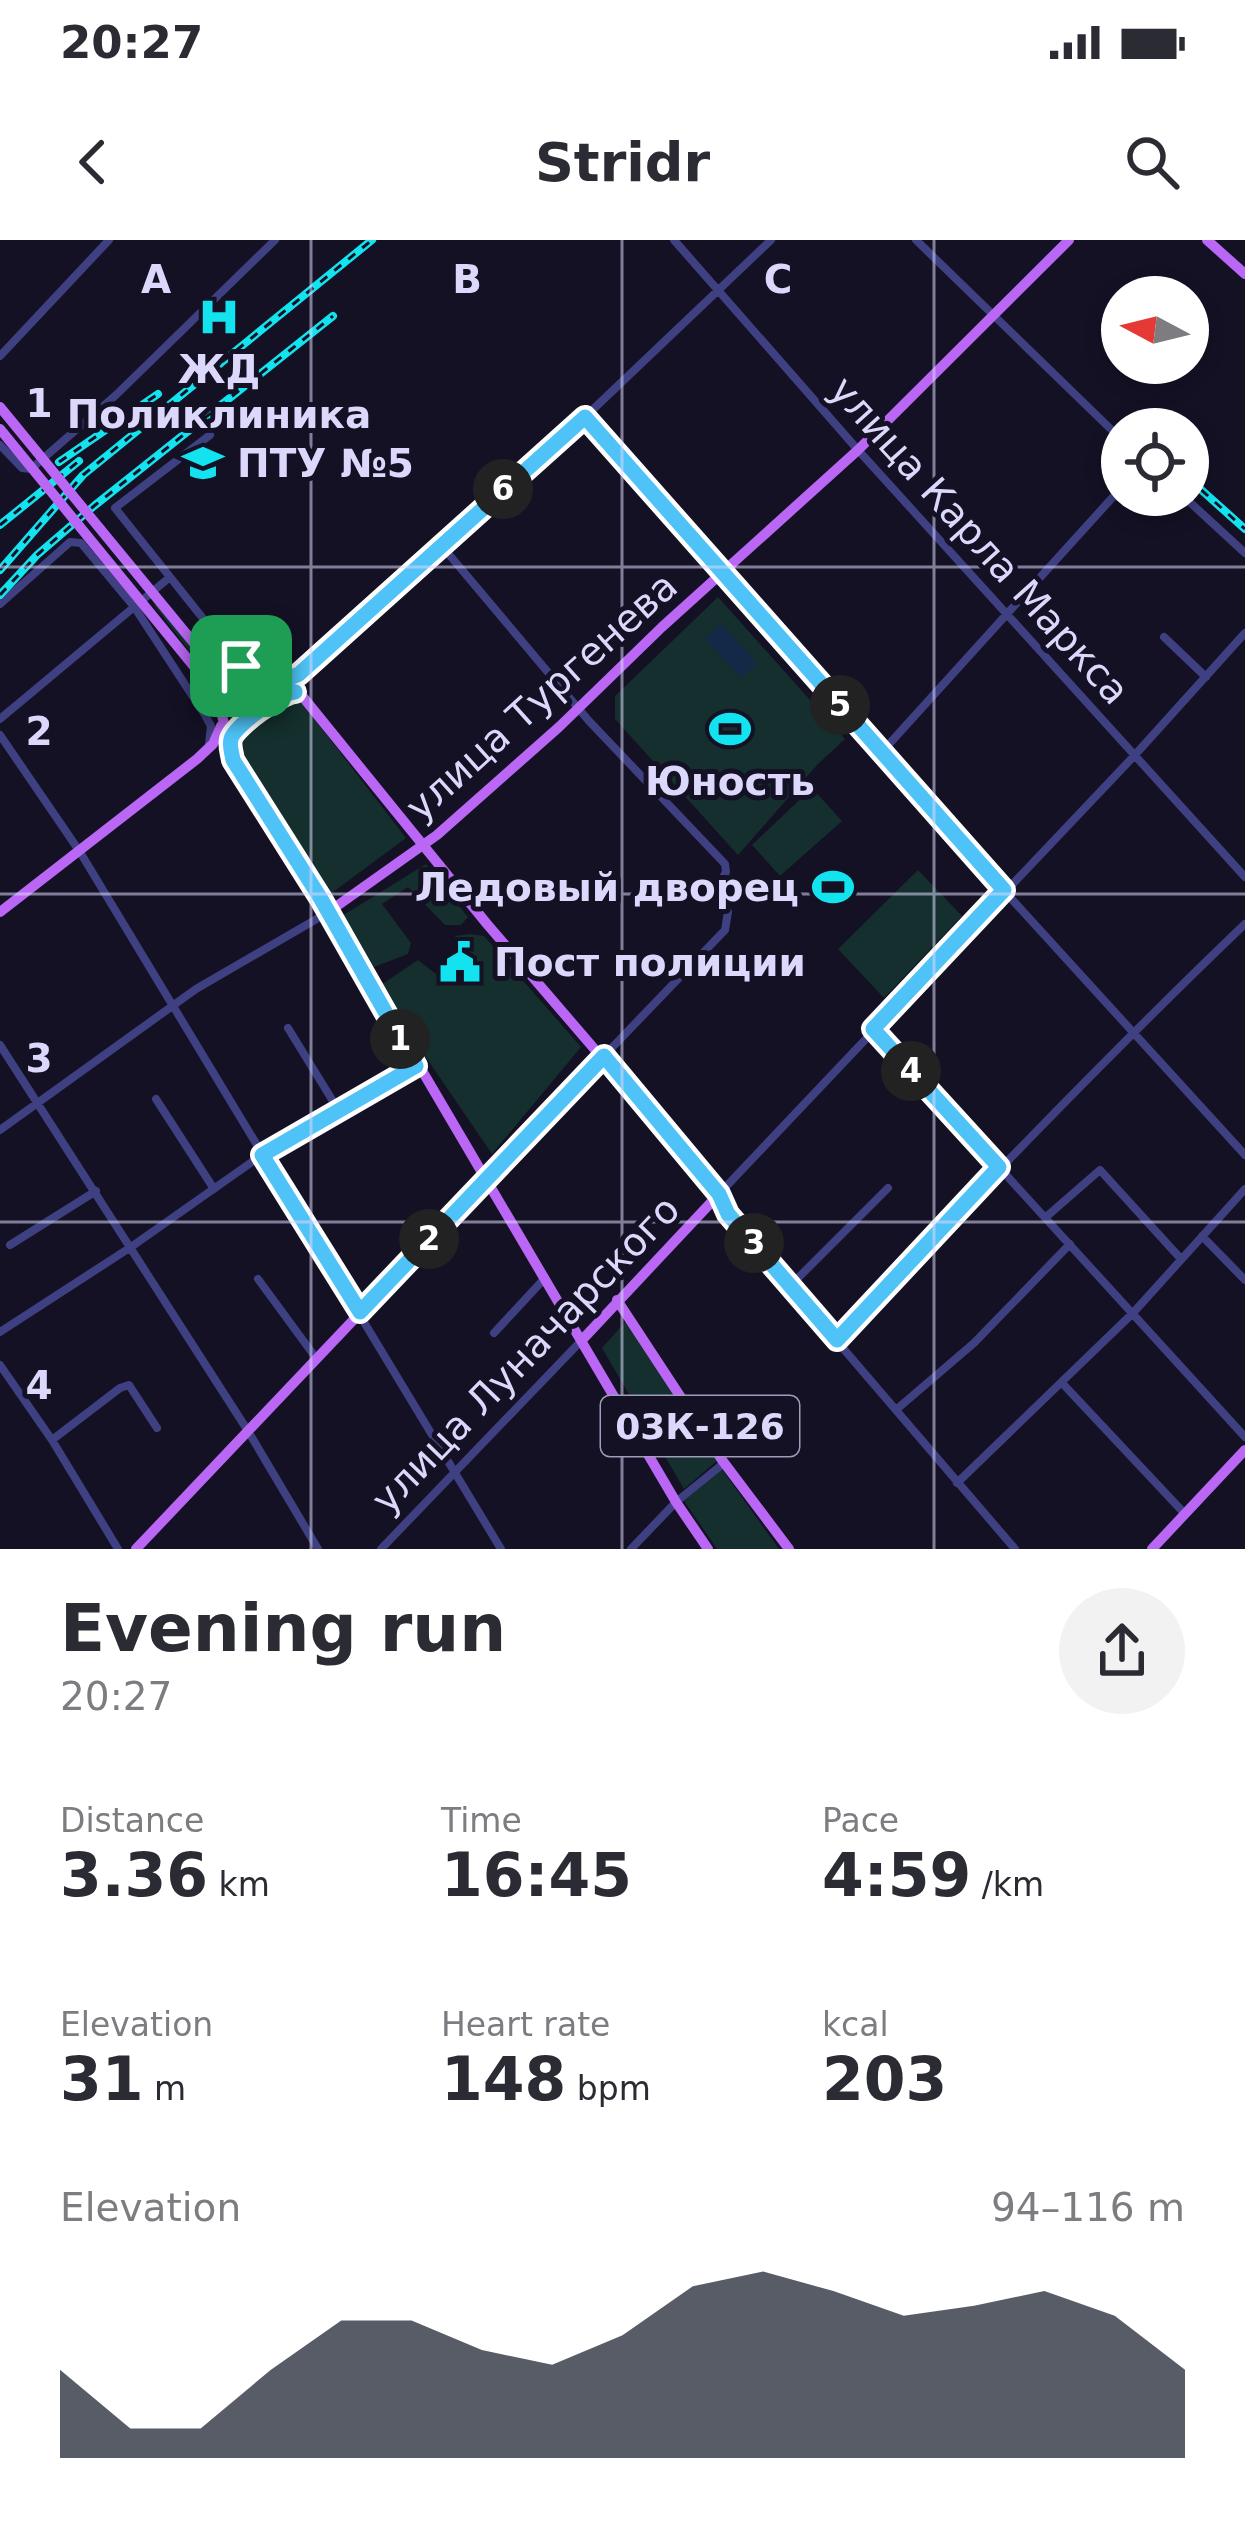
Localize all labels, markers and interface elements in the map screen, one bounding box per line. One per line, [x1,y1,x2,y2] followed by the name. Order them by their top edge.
[60,16,203,69] text: 20:27
[60,129,126,195] icon: back
[1119,129,1185,195] icon: search
[535,131,710,194] text: Stridr
[141,257,171,302] text: A
[452,257,482,302] text: B
[764,257,792,302] text: C
[1101,276,1209,384] north arrow
[1101,276,1209,516] map controls
[196,294,242,340] hospital icon: ЖД Поликлиника
[67,347,371,437] place label: ЖД Поликлиника
[821,367,1139,713] street label: улица Карла Маркса
[25,381,53,426] text: 1
[1101,408,1209,516] button: locate
[180,440,226,486] school or university icon: ПТУ №5
[237,441,414,486] place label: ПТУ №5
[473,459,533,519] pin: 6
[492,469,514,508] text: 6
[397,563,686,830] street label: улица Тургенева
[190,615,292,717] pin
[208,633,274,699] icon: arrive
[810,675,870,735] pin: 5
[829,685,851,724] text: 5
[707,706,753,752] sports icon: Юность
[25,709,53,754] text: 2
[645,759,815,804] place label: Юность
[810,864,856,910] sports icon: Ледовый дворец
[415,865,799,910] place label: Ледовый дворец
[437,939,483,985] public building icon: Пост полиции
[494,940,806,985] place label: Пост полиции
[370,1009,430,1069] pin: 1
[389,1019,411,1058] text: 1
[25,1036,53,1081] text: 3
[881,1041,941,1101] pin: 4
[900,1051,922,1090] text: 4
[362,1187,688,1522] street label: улица Луначарского
[399,1209,459,1269] pin: 2
[724,1213,784,1273] pin: 3
[418,1219,440,1258] text: 2
[743,1223,765,1262] text: 3
[25,1363,53,1408] text: 4
[601,1396,799,1456] road number: 03К-126
[1059,1588,1185,1714] button: share
[60,1590,506,1667] text: Evening run
[60,1674,172,1719] text: 20:27
[60,1801,204,1840] text: Distance
[441,1801,522,1840] text: Time
[822,1801,899,1840] text: Pace
[60,1840,208,1910] text: 3.36
[441,1840,632,1910] text: 16:45
[822,1840,971,1910] text: 4:59
[208,1865,270,1904] text: km
[971,1865,1044,1904] text: /km
[60,2005,213,2044] text: Elevation
[441,2005,610,2044] text: Heart rate
[822,2005,889,2044] text: kcal
[60,2044,144,2114] text: 31
[441,2044,566,2114] text: 148
[822,2044,947,2114] text: 203
[144,2069,186,2108] text: m
[566,2069,651,2108] text: bpm
[60,2185,241,2230] text: Elevation
[991,2185,1185,2230] text: 94–116 m

